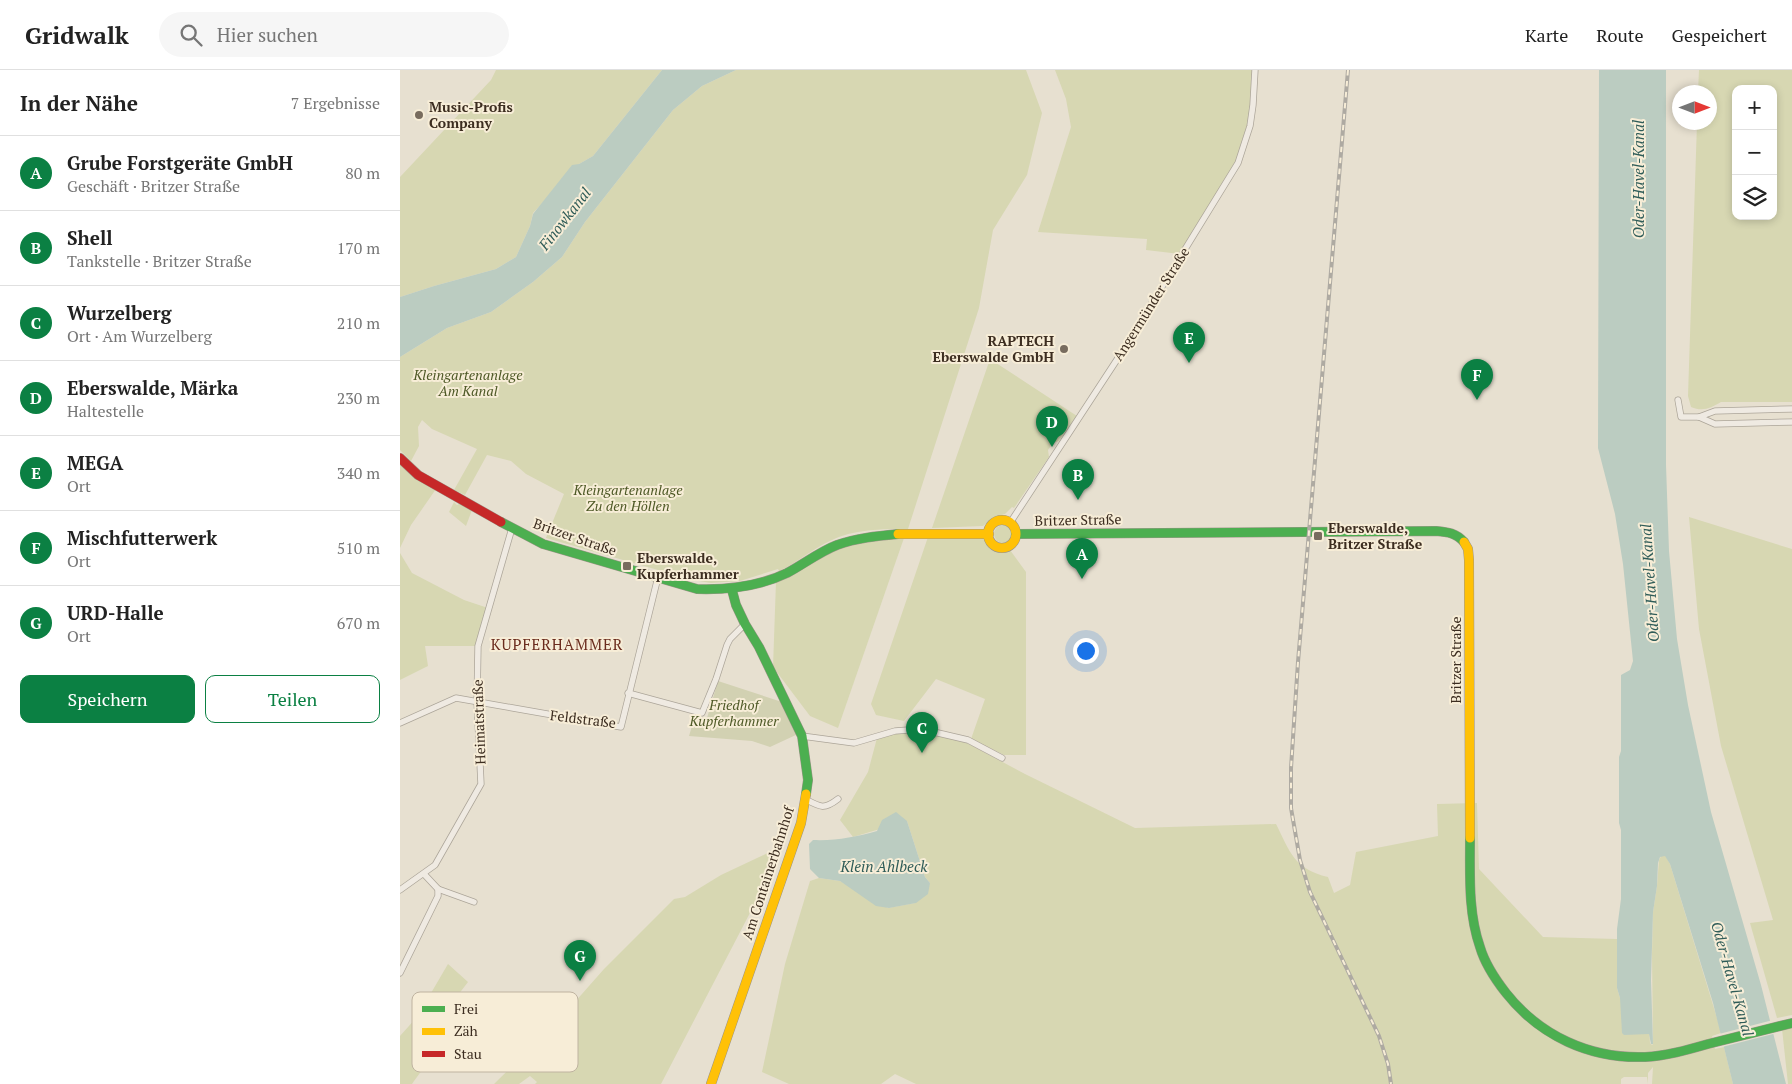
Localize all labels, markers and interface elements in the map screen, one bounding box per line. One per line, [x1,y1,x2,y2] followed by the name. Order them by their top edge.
[159,12,509,57] search box
[25,19,129,51] text: Gridwalk
[177,21,205,49] icon: search
[217,22,318,47] text: Hier suchen
[1525,23,1568,47] text: Karte
[1596,23,1644,47] text: Route
[1672,23,1767,47] text: Gespeichert
[1672,85,1717,130] north arrow
[1732,85,1777,220] map controls
[1732,85,1777,130] button: +
[20,89,138,117] text: In der Nähe
[291,92,380,114] text: 7 Ergebnisse
[429,97,513,132] place label: Music-Profis Company
[413,109,425,121] marker: Music-Profis Company
[1628,119,1648,238] water label: Oder-Havel-Kanal
[1732,130,1777,175] button: −
[67,150,293,175] text: Grube Forstgeräte GmbH
[30,162,42,184] text: A
[345,162,380,184] text: 80 m
[67,175,240,197] text: Geschäft · Britzer Straße
[1732,175,1777,220] button: layers
[533,182,595,254] water label: Finowkanal
[67,225,113,250] text: Shell
[31,237,41,259] text: B
[337,237,380,259] text: 170 m
[1108,243,1193,364] street label: Angermünder Straße
[67,250,252,272] text: Tankstelle · Britzer Straße
[67,300,171,325] text: Wurzelberg
[31,312,41,334] text: C
[337,312,380,334] text: 210 m
[1173,322,1205,363] pin: E
[67,325,212,347] text: Ort · Am Wurzelberg
[932,331,1054,366] place label: RAPTECH Eberswalde GmbH
[1058,343,1070,355] marker: RAPTECH Eberswalde GmbH
[1461,359,1493,400] pin: F
[412,365,523,400] park label: Kleingartenanlage Am Kanal
[67,375,238,400] text: Eberswalde, Märka
[30,387,42,409] text: D
[337,387,380,409] text: 230 m
[67,400,144,422] text: Haltestelle
[1036,406,1068,447] pin: D
[67,450,123,475] text: MEGA
[1062,459,1094,500] pin: B
[31,462,41,484] text: E
[337,462,380,484] text: 340 m
[67,475,91,497] text: Ort
[572,480,683,515] park label: Kleingartenanlage Zu den Höllen
[1034,509,1122,530] street label: Britzer Straße
[531,513,619,560] street label: Britzer Straße
[1328,518,1423,553] place label: Eberswalde, Britzer Straße
[1635,522,1663,643] water label: Oder-Havel-Kanal
[67,525,217,550] text: Mischfutterwerk
[1312,530,1324,542] marker: Eberswalde, Britzer Straße
[31,537,41,559] text: F
[337,537,380,559] text: 510 m
[1066,538,1098,579] pin: A
[637,548,739,583] place label: Eberswalde, Kupferhammer
[67,550,91,572] text: Ort
[621,560,633,572] marker: Eberswalde, Kupferhammer
[67,600,164,625] text: URD-Halle
[30,612,42,634] text: G
[337,612,380,634] text: 670 m
[1446,617,1465,703] street label: Britzer Straße
[67,625,91,647] text: Ort
[491,634,623,654] district label: KUPFERHAMMER
[1073,638,1099,664] your location
[20,675,195,723] button: Speichern
[205,675,380,723] button: Teilen
[468,679,489,765] street label: Heimatstraße
[689,695,779,730] park label: Friedhof Kupferhammer
[549,705,617,732] street label: Feldstraße
[906,712,938,753] pin: C
[737,803,798,942] street label: Am Containerbahnhof
[839,856,928,876] water label: Klein Ahlbeck
[1707,919,1759,1039] water label: Oder-Havel-Kanal
[564,940,596,981] pin: G
[412,992,578,1072] legend
[454,999,478,1018] text: Frei
[454,1021,478,1040] text: Zäh
[454,1044,482,1063] text: Stau

